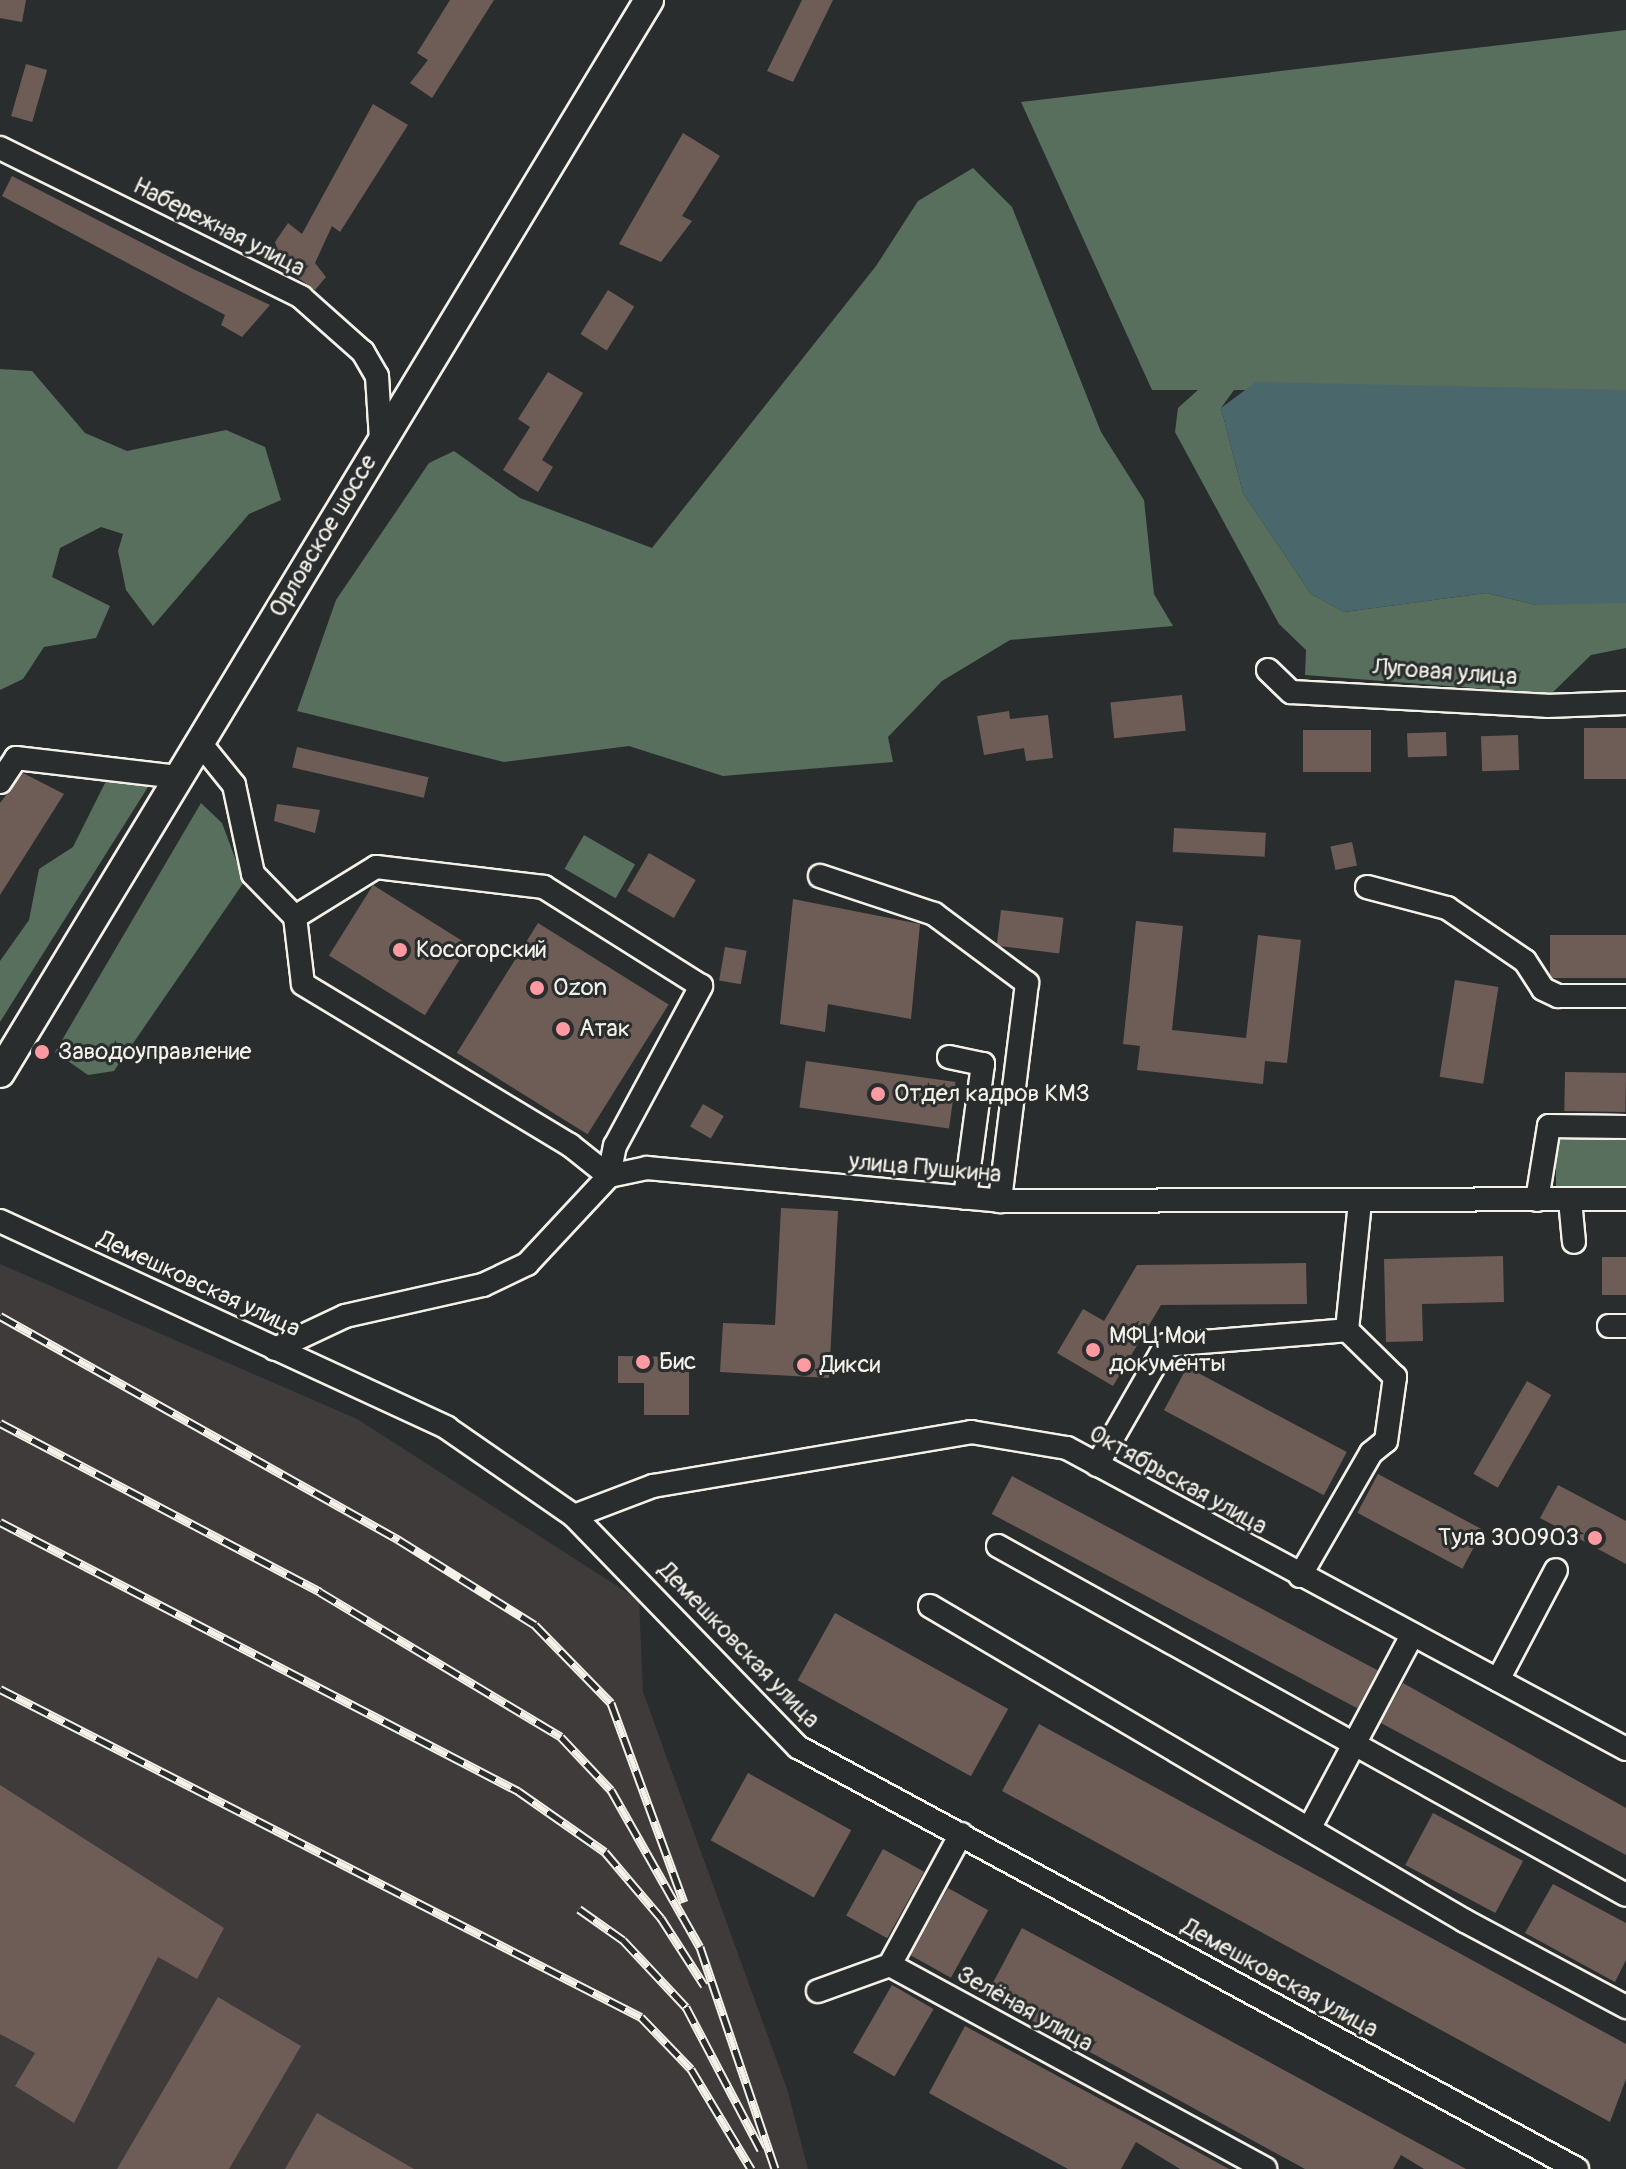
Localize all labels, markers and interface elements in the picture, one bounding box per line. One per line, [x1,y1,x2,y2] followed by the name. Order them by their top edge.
[128,171,310,283] street label: Набережная улица
[263,450,383,622] street label: Орловское шоссе
[1372,653,1518,691] street label: Луговая улица
[416,936,547,964] place label: Косогорский
[391,941,409,959] marker: Косогорский
[553,974,607,1002] place label: Ozon
[528,979,546,997] marker: Ozon
[579,1015,630,1043] place label: Атак
[554,1020,572,1038] marker: Атак
[58,1038,251,1066] place label: Заводоуправление
[33,1043,51,1061] marker: Заводоуправление
[894,1080,1090,1108] place label: Отдел кадров КМЗ
[869,1085,887,1103] marker: Отдел кадров КМЗ
[848,1147,1002,1189] street label: улица Пушкина
[93,1224,305,1344] street label: Демешковская улица
[1109,1322,1226,1378] place label: МФЦ Мои документы
[1084,1341,1102,1359] marker: МФЦ Мои документы
[659,1348,696,1376] place label: Бис
[820,1351,880,1379] place label: Дикси
[634,1353,652,1371] marker: Бис
[795,1356,813,1374] marker: Дикси
[1084,1419,1272,1541] street label: Октябрьская улица
[1438,1524,1579,1552] place label: Тула 300903
[1586,1529,1604,1547] marker: Тула 300903
[652,1556,826,1734] street label: Демешковская улица
[1177,1912,1383,2044] street label: Демешковская улица
[952,1960,1098,2058] street label: Зелёная улица

